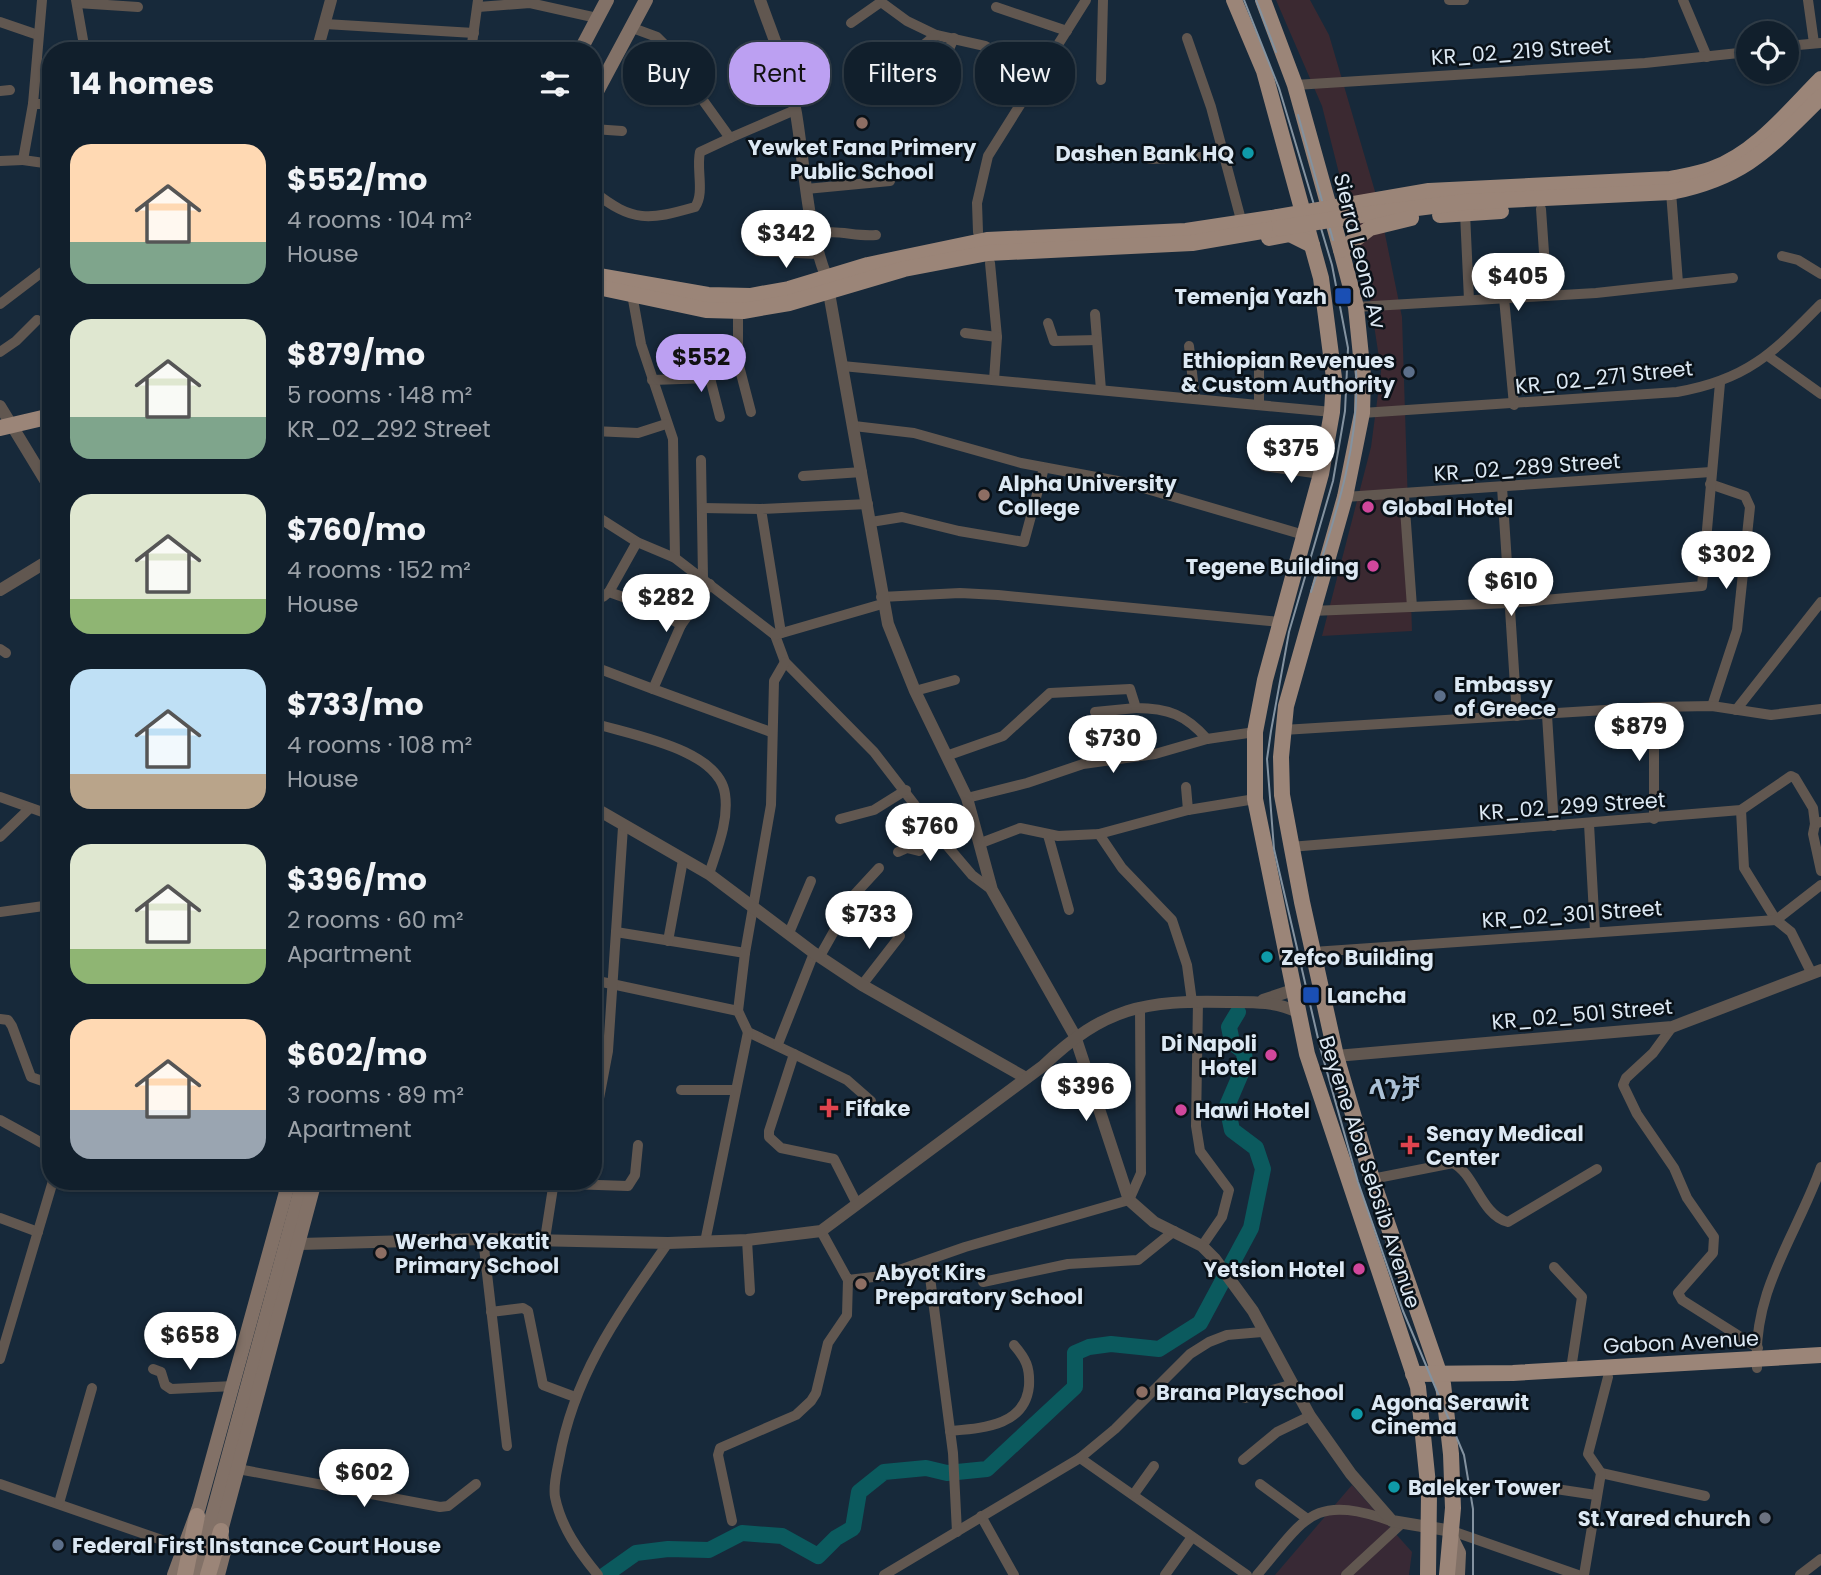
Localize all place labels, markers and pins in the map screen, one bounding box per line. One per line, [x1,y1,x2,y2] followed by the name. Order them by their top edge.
[854,115,870,131] marker: Yewket Fana Primery Public School
[748,133,977,186] place label: Yewket Fana Primery Public School
[1055,139,1234,168] place label: Dashen Bank HQ
[1240,145,1256,161] marker: Dashen Bank HQ
[745,210,827,270] pin: $342
[1477,254,1559,313] pin: $405
[1175,282,1327,311] place label: Temenja Yazh
[1333,286,1353,306] marker: Temenja Yazh
[660,334,742,394] pin: $552
[1181,346,1396,399] place label: Ethiopian Revenues & Custom Authority
[1401,364,1417,380] marker: Ethiopian Revenues & Custom Authority
[1250,426,1332,485] pin: $375
[998,469,1177,522] place label: Alpha University College
[976,487,992,503] marker: Alpha University College
[1382,493,1513,522] place label: Global Hotel
[1360,499,1376,515] marker: Global Hotel
[1685,532,1767,591] pin: $302
[1186,552,1359,581] place label: Tegene Building
[1365,558,1381,574] marker: Tegene Building
[1470,558,1552,618] pin: $610
[625,574,707,634] pin: $282
[1454,670,1556,723] place label: Embassy of Greece
[1432,688,1448,704] marker: Embassy of Greece
[1598,704,1680,763] pin: $879
[1072,716,1154,775] pin: $730
[889,804,971,863] pin: $760
[828,892,910,951] pin: $733
[1281,943,1434,972] place label: Zefco Building
[1259,949,1275,965] marker: Zefco Building
[1327,981,1407,1010] place label: Lancha
[1301,985,1321,1005] marker: Lancha
[1161,1029,1257,1082] place label: Di Napoli Hotel
[1263,1047,1279,1063] marker: Di Napoli Hotel
[1045,1064,1127,1123] pin: $396
[845,1094,910,1123] place label: Fifake
[1195,1096,1310,1125] place label: Hawi Hotel
[819,1098,839,1118] marker: Fifake
[1173,1102,1189,1118] marker: Hawi Hotel
[1426,1119,1584,1172] place label: Senay Medical Center
[1400,1135,1420,1155] marker: Senay Medical Center
[395,1227,559,1280] place label: Werha Yekatit Primary School
[373,1245,389,1261] marker: Werha Yekatit Primary School
[1203,1255,1345,1284] place label: Yetsion Hotel
[875,1258,1083,1311] place label: Abyot Kirs Preparatory School
[1351,1261,1367,1277] marker: Yetsion Hotel
[853,1276,869,1292] marker: Abyot Kirs Preparatory School
[149,1312,231,1372] pin: $658
[1156,1378,1344,1407] place label: Brana Playschool
[1134,1384,1150,1400] marker: Brana Playschool
[1371,1388,1529,1441] place label: Agona Serawit Cinema
[1349,1406,1365,1422] marker: Agona Serawit Cinema
[323,1450,405,1509] pin: $602
[1408,1473,1560,1502] place label: Baleker Tower
[1386,1479,1402,1495] marker: Baleker Tower
[1578,1504,1751,1533] place label: St.Yared church
[1757,1510,1773,1526] marker: St.Yared church
[72,1531,441,1560] place label: Federal First Instance Court House
[50,1537,66,1553] marker: Federal First Instance Court House

